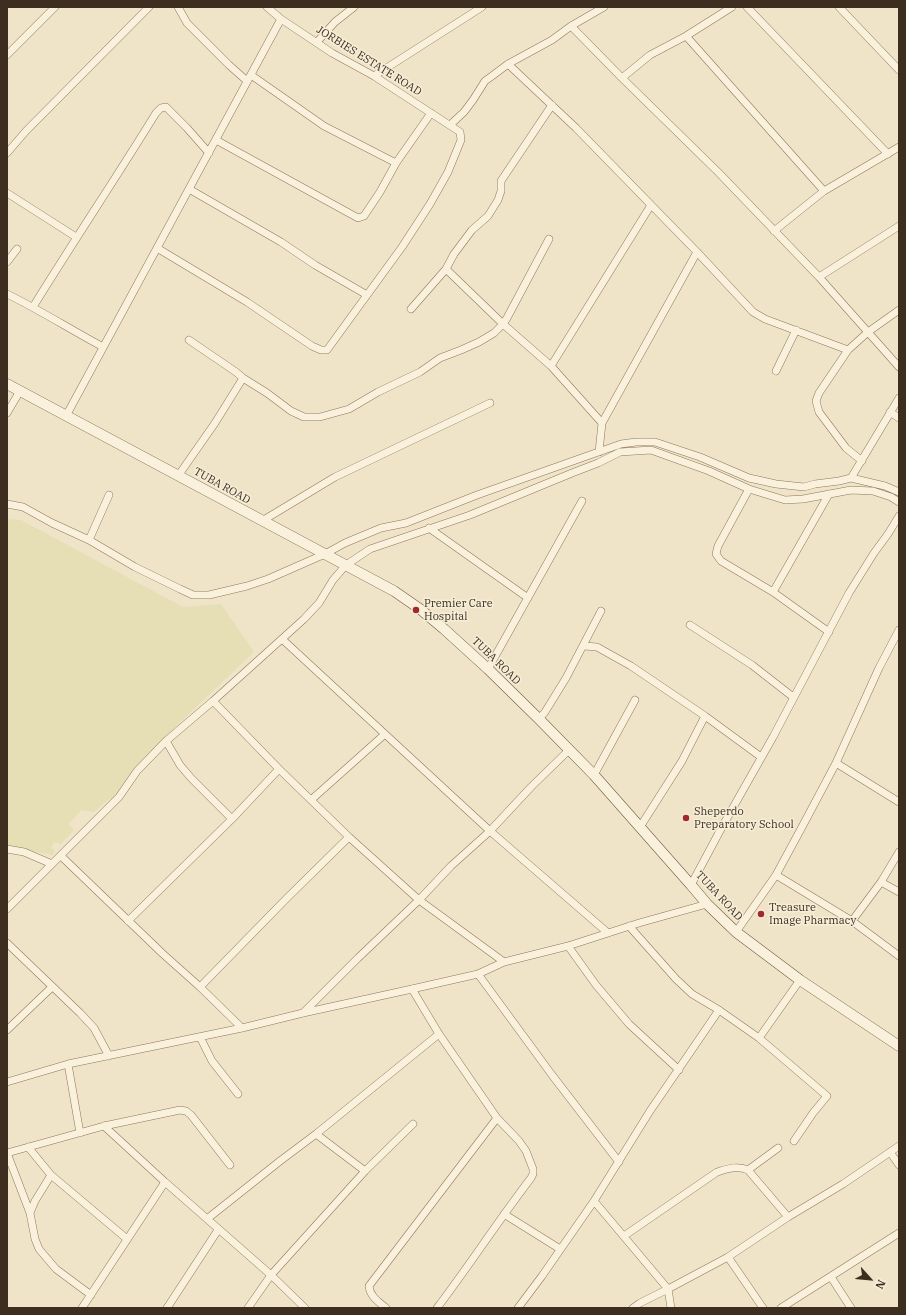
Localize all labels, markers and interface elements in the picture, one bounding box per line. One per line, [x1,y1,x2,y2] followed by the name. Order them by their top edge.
[314,23,424,99] street label: JORBIES ESTATE ROAD
[191,465,253,507] street label: TUBA ROAD
[424,597,493,623] place label: Premier Care Hospital
[411,605,421,615] marker: Premier Care Hospital
[469,634,523,688] street label: TUBA ROAD
[694,805,794,831] place label: Sheperdo Preparatory School
[681,813,691,823] marker: Sheperdo Preparatory School
[693,869,745,923] street label: TUBA ROAD
[769,901,856,927] place label: Treasure Image Pharmacy
[756,909,766,919] marker: Treasure Image Pharmacy
[850,1259,890,1299] north arrow
[872,1277,889,1291] text: N

